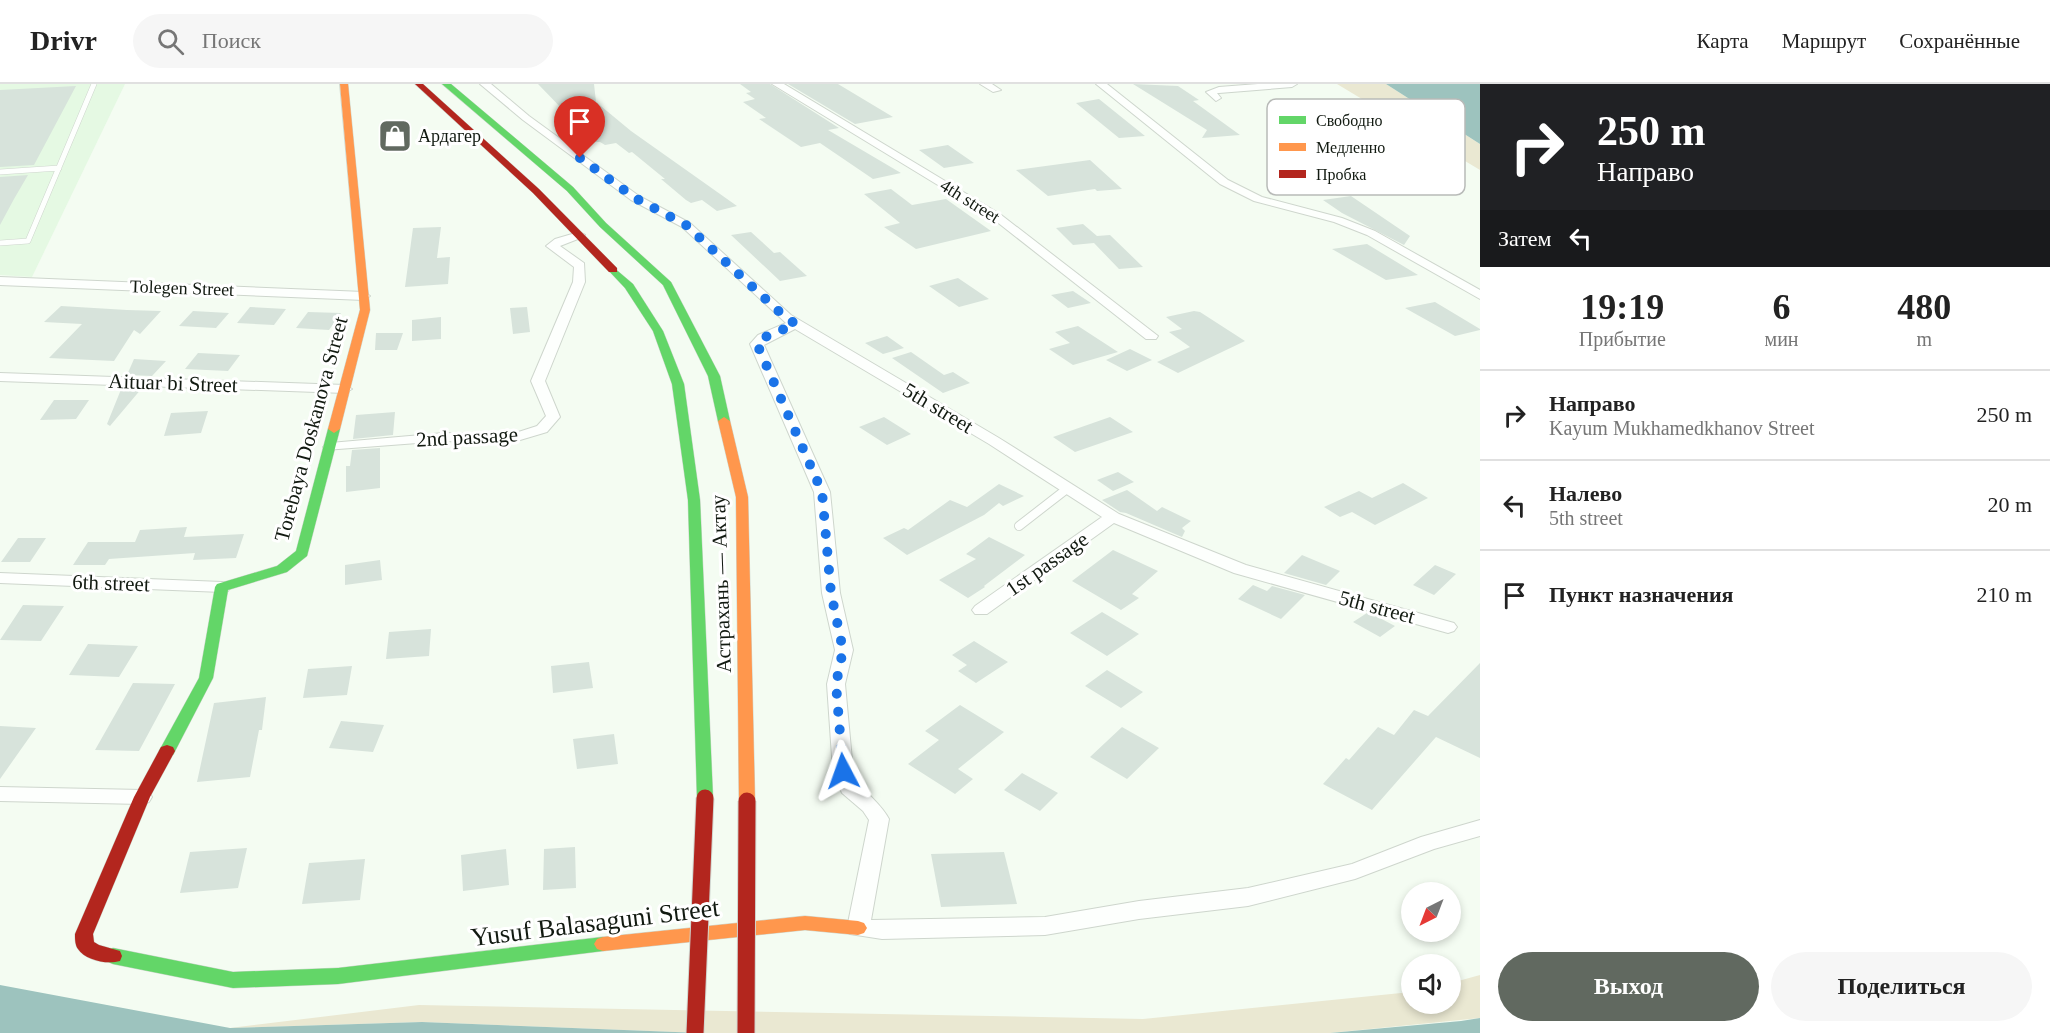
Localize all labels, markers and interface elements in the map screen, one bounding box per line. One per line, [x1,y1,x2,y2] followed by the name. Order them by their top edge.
[133,14,553,68] search box
[30,25,97,56] text: Drivr
[154,25,187,58] icon: search
[202,28,261,53] text: Поиск
[1697,29,1749,53] text: Карта
[1782,29,1866,53] text: Маршрут
[1899,29,2020,53] text: Сохранённые
[554,96,605,158] pin
[1267,99,1465,195] legend
[563,105,596,138] icon: arrive
[1498,108,1576,186] icon: right
[1597,108,1706,154] text: 250 m
[1316,112,1383,130] text: Свободно
[377,118,413,154] shop icon: Ардагер
[418,126,481,146] place label: Ардагер
[1316,139,1385,157] text: Медленно
[1597,157,1694,187] text: Направо
[1316,166,1366,184] text: Пробка
[937,175,1003,227] street label: 4th street
[1564,222,1597,255] icon: left
[1498,226,1552,251] text: Затем
[130,276,234,300] street label: Tolegen Street
[1580,287,1664,327] text: 19:19
[1773,287,1791,327] text: 6
[1897,287,1951,327] text: 480
[269,314,353,544] street label: Torebaya Doskanova Street
[1579,328,1666,350] text: Прибытие
[1765,328,1799,350] text: мин
[1916,328,1932,350] text: m
[108,369,238,397] street label: Aituar bi Street
[899,378,978,438] street label: 5th street
[1549,391,1635,416] text: Направо
[1498,399,1531,432] icon: right
[1976,402,2032,427] text: 250 m
[1549,417,1815,439] text: Kayum Mukhamedkhanov Street
[415,422,519,452] street label: 2nd passage
[1549,481,1622,506] text: Налево
[1498,489,1531,522] icon: left
[1987,492,2032,517] text: 20 m
[706,494,736,674] street label: Астрахань — Актау
[1549,507,1623,529] text: 5th street
[1001,527,1093,601] street label: 1st passage
[72,570,150,596] street label: 6th street
[1498,579,1531,612] icon: arrive
[1549,582,1734,607] text: Пункт назначения
[1976,582,2032,607] text: 210 m
[1336,585,1418,629] street label: 5th street
[811,739,875,803] position arrow
[1401,882,1461,942] north arrow
[1401,882,1461,1014] map controls
[469,893,722,952] street label: Yusuf Balasaguni Street
[1498,952,1759,1021] button: Выход
[1771,952,2032,1021] button: Поделиться
[1401,954,1461,1014] button: sound

